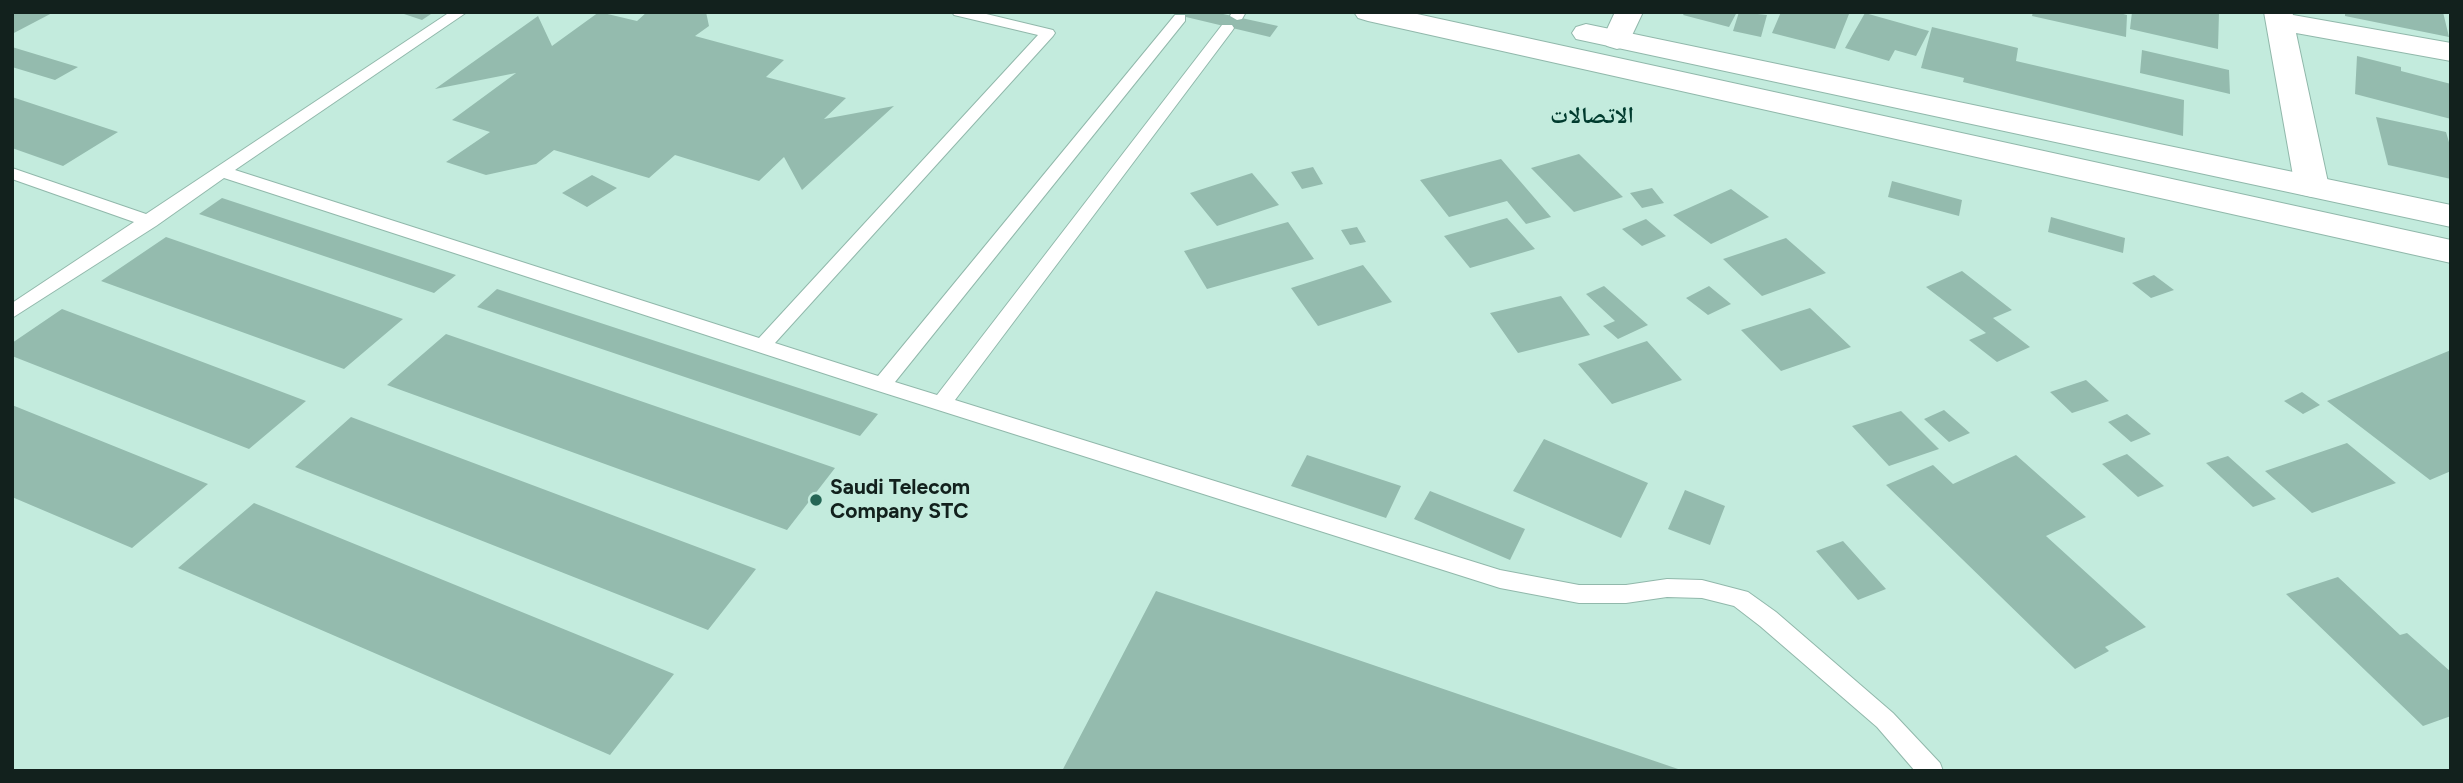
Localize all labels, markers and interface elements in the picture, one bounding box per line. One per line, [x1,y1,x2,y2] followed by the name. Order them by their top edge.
[1550,102,1634,130] district label: الاتصالات
[830,475,970,525] place label: Saudi Telecom Company STC
[808,492,824,508] marker: Saudi Telecom Company STC

